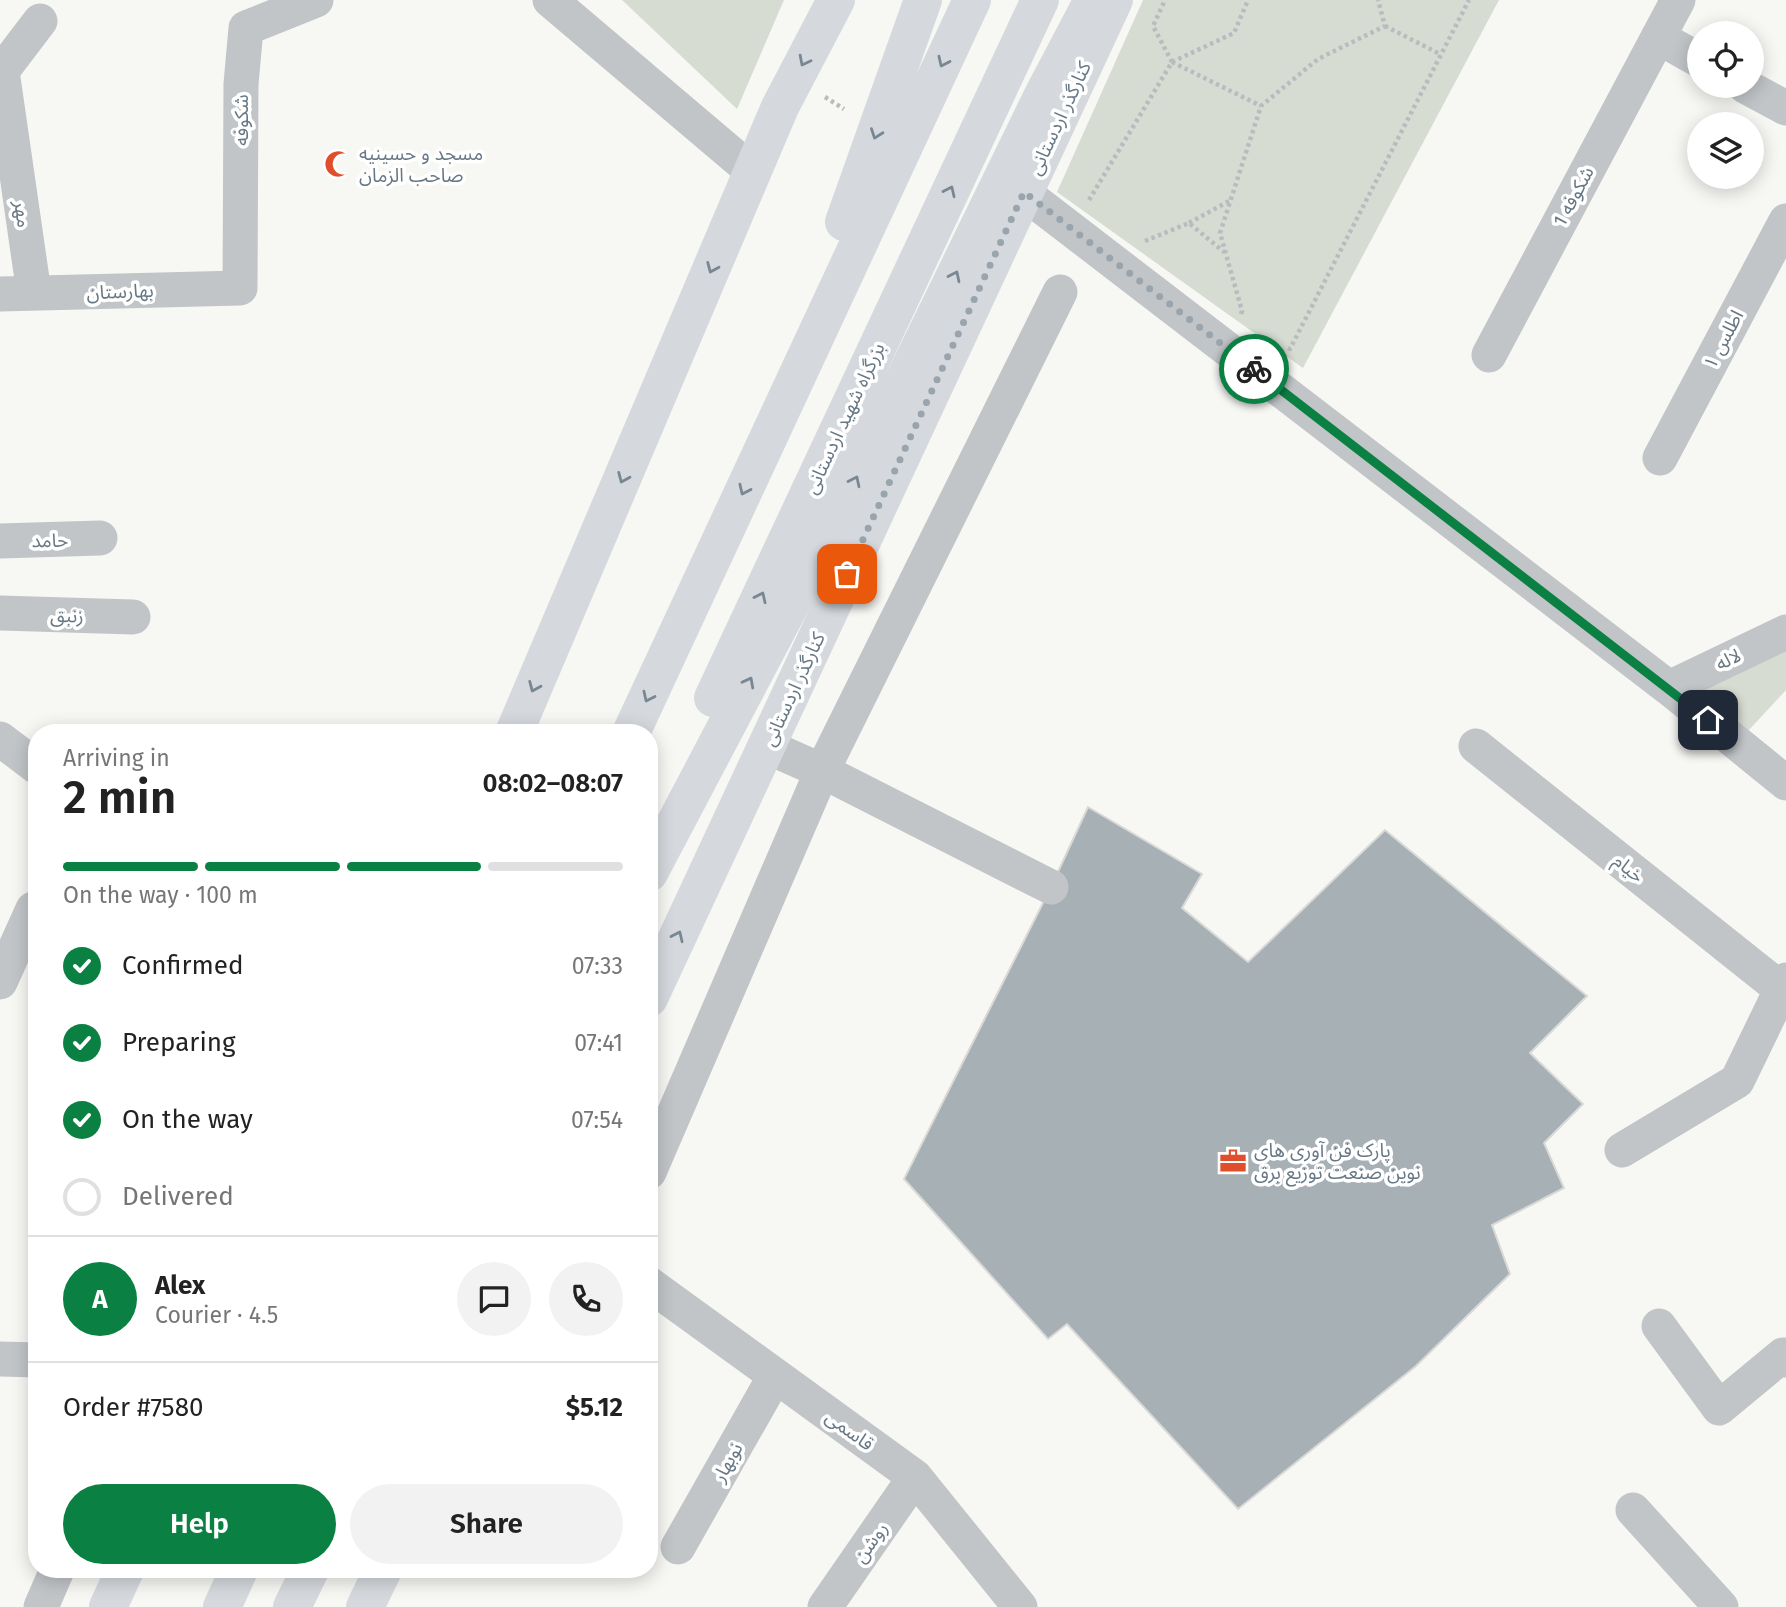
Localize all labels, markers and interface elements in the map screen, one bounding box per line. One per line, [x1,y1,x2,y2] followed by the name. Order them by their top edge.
[1687,21,1764,189] map controls
[1687,21,1764,98] button: locate
[799,54,813,66] one-way arrow
[937,55,951,67] one-way arrow
[1023,57,1096,179] street label: کنارگذر اردستانی
[230,94,253,146] street label: شکوفه
[1687,112,1764,189] button: layers
[870,127,884,139] one-way arrow
[359,142,483,187] place label: مسجد و حسینیه صاحب الزمان
[323,149,353,179] mosque icon: مسجد و حسینیه صاحب الزمان
[1548,162,1599,230] street label: شکوفه 1
[942,186,956,199] one-way arrow
[9,198,36,229] street label: مهر
[706,261,720,274] one-way arrow
[946,271,960,283] one-way arrow
[86,279,154,304] street label: بهارستان
[1698,306,1748,372] street label: اطلس ۱
[1219,334,1289,404] courier
[799,339,890,498] street label: بزرگراه شهید اردستانی
[1235,350,1273,388] icon: bike
[617,470,631,483] one-way arrow
[846,476,860,488] one-way arrow
[738,483,752,496] one-way arrow
[31,529,69,552] street label: حامد
[817,544,877,604] pin
[828,555,866,593] icon: bag
[752,592,766,604] one-way arrow
[50,603,84,628] street label: زنبق
[757,628,830,750] street label: کنارگذر اردستانی
[1712,644,1745,675] street label: لاله
[741,677,755,690] one-way arrow
[528,680,542,692] one-way arrow
[642,689,656,702] one-way arrow
[1678,690,1738,750] pin
[1689,701,1727,739] icon: home
[63,744,170,772] text: Arriving in
[482,768,623,799] text: 08:02–08:07
[63,770,176,825] text: 2 min
[1607,849,1649,890] street label: خیام
[63,881,258,909] text: On the way · 100 m
[670,931,684,943] one-way arrow
[63,947,101,985] icon: check
[122,950,243,981] text: Confirmed
[572,952,623,980] text: 07:33
[63,1024,101,1062] icon: check
[122,1027,235,1058] text: Preparing
[574,1029,623,1057] text: 07:41
[63,1101,101,1139] icon: check
[122,1104,253,1135] text: On the way
[571,1106,623,1134] text: 07:54
[1254,1139,1421,1187] place label: پارک فن آوری های نوین صنعت توزیع برق
[1218,1146,1248,1176] office icon: پارک فن آوری های نوین صنعت توزیع برق
[122,1181,234,1212] text: Delivered
[457,1262,531,1336] button: chat
[549,1262,623,1336] button: phone
[155,1270,205,1301] text: Alex
[92,1284,108,1315] text: A
[155,1301,278,1329] text: Courier · 4.5
[63,1392,203,1423] text: Order #7580
[566,1392,623,1423] text: $5.12
[821,1405,878,1456] street label: قاسمی
[707,1439,748,1487] street label: نوبهار
[63,1484,336,1564] button: Help
[350,1484,623,1564] button: Share
[848,1518,893,1567] street label: روشن

